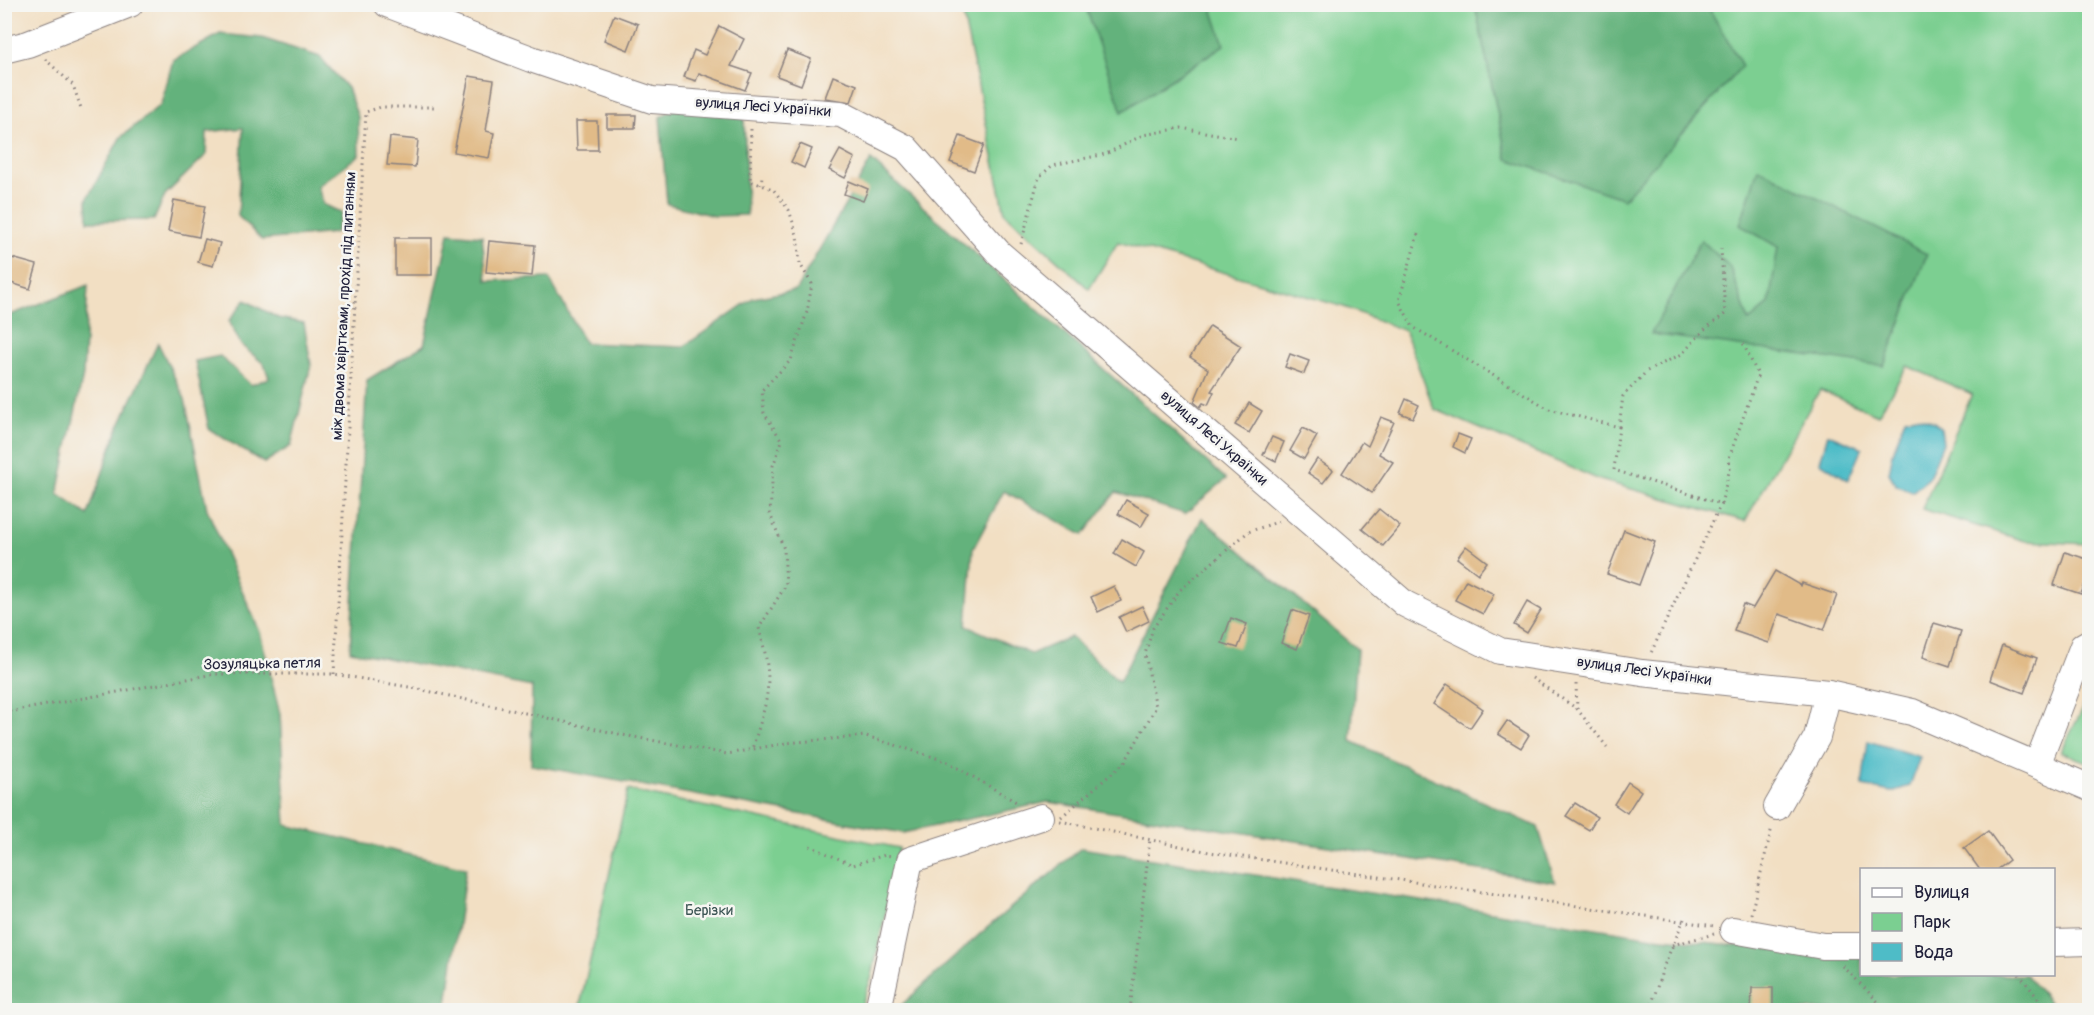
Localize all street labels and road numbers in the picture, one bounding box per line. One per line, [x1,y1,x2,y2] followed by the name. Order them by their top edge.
[695,93,832,121] street label: вулиця Лесі Українки
[327,171,361,441] street label: між двома хвіртками, прохід під питанням
[1157,386,1272,490] street label: вулиця Лесі Українки
[1575,652,1713,690] street label: вулиця Лесі Українки
[203,653,321,675] street label: Зозуляцька петля

